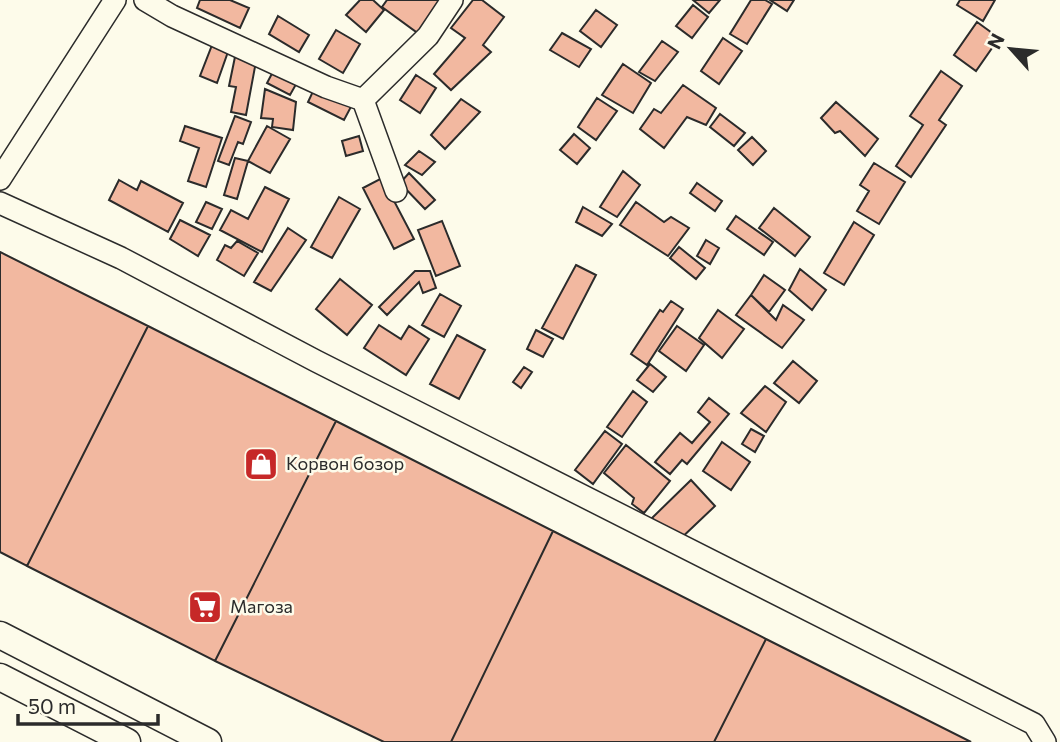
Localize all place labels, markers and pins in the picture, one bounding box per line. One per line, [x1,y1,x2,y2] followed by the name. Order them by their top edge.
[242,445,280,483] shop icon: Корвон бозор
[286,452,404,474] place label: Корвон бозор
[186,588,224,626] supermarket icon: Магоза
[230,595,293,617] place label: Магоза

